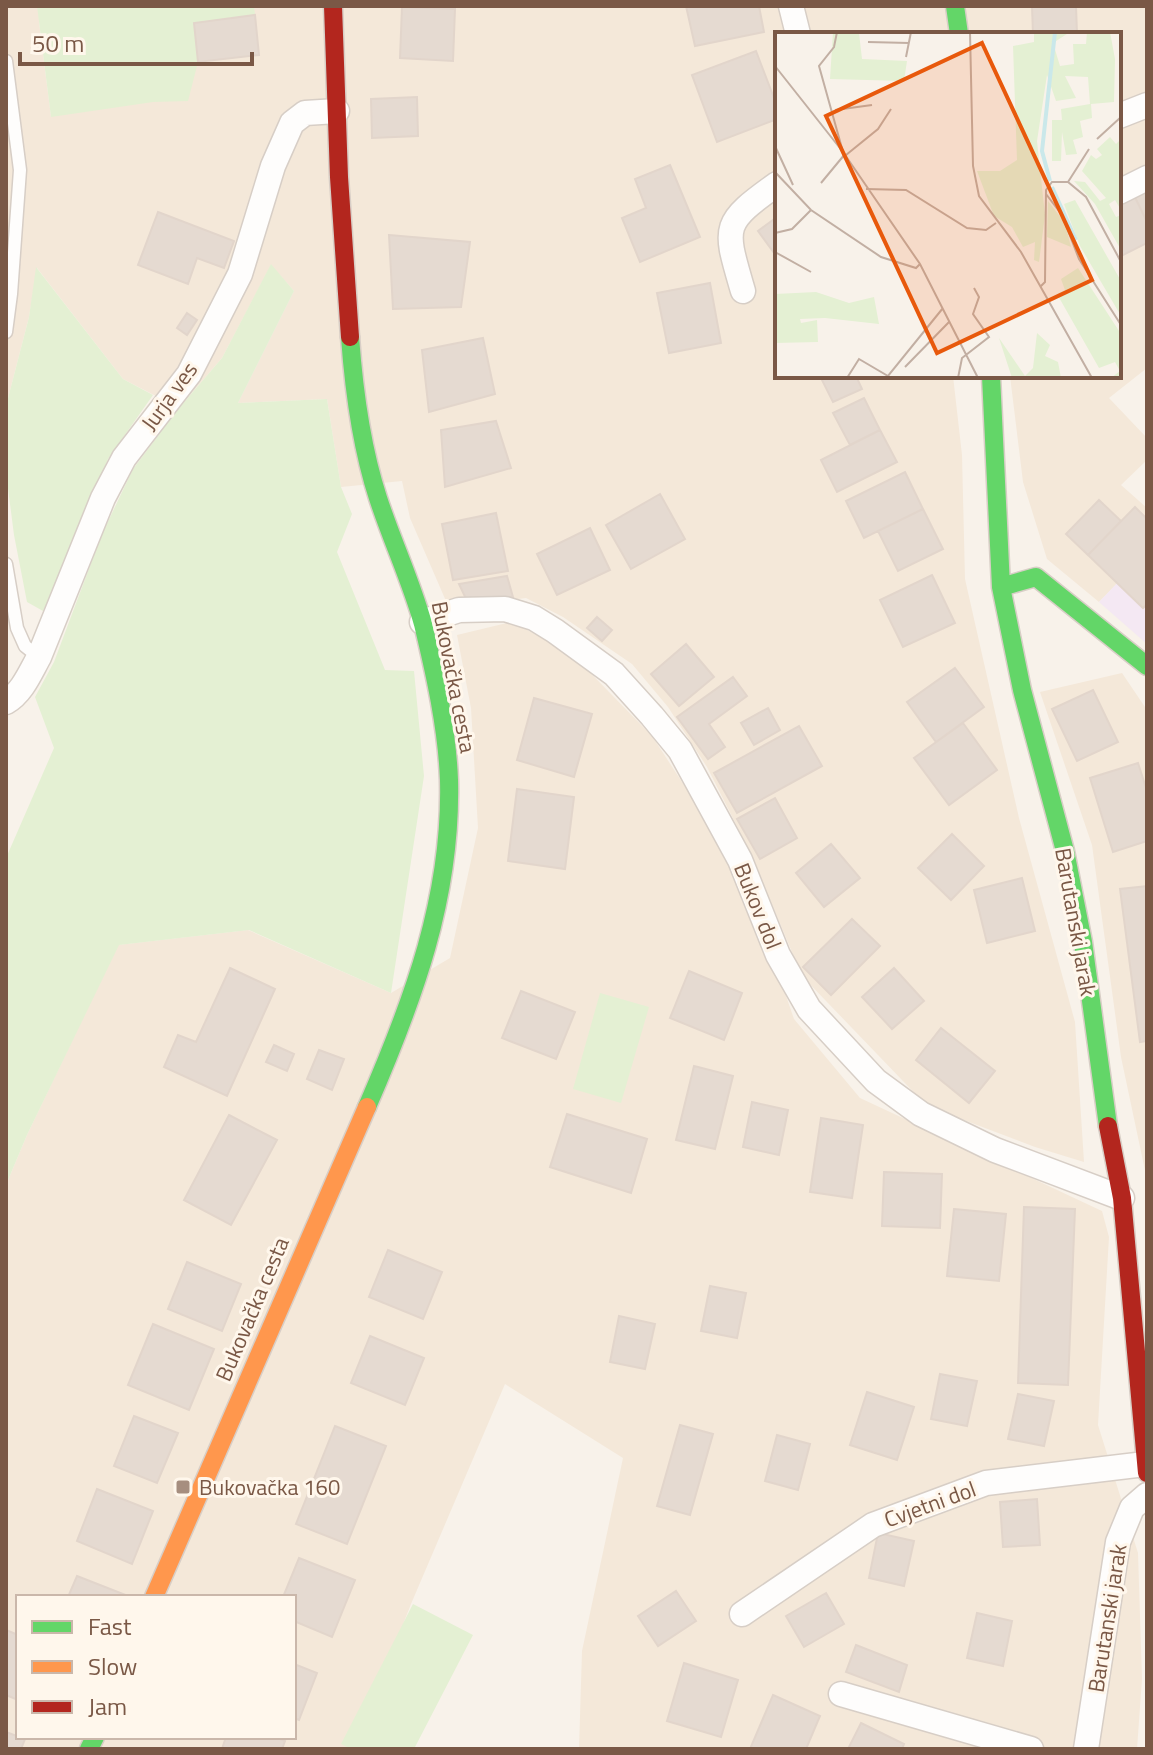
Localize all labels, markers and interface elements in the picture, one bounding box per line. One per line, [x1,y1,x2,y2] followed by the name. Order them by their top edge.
[20,16,252,66] scale bar
[32,25,84,61] text: 50 m
[775,32,1121,378] inset map
[132,354,206,438] street label: Jurja ves
[423,598,485,756] street label: Bukovačka cesta
[1046,845,1106,999] street label: Barutanski jarak
[725,858,791,954] street label: Bukov dol
[206,1232,298,1386] street label: Bukovačka cesta
[199,1470,340,1504] place label: Bukovačka 160
[879,1472,981,1536] street label: Cvjetni dol
[174,1478,192,1496] marker: Bukovačka 160
[1078,1541,1136,1695] street label: Barutanski jarak
[16,1595,296,1739] legend
[88,1608,132,1644] text: Fast
[88,1648,137,1684] text: Slow
[88,1688,127,1724] text: Jam

